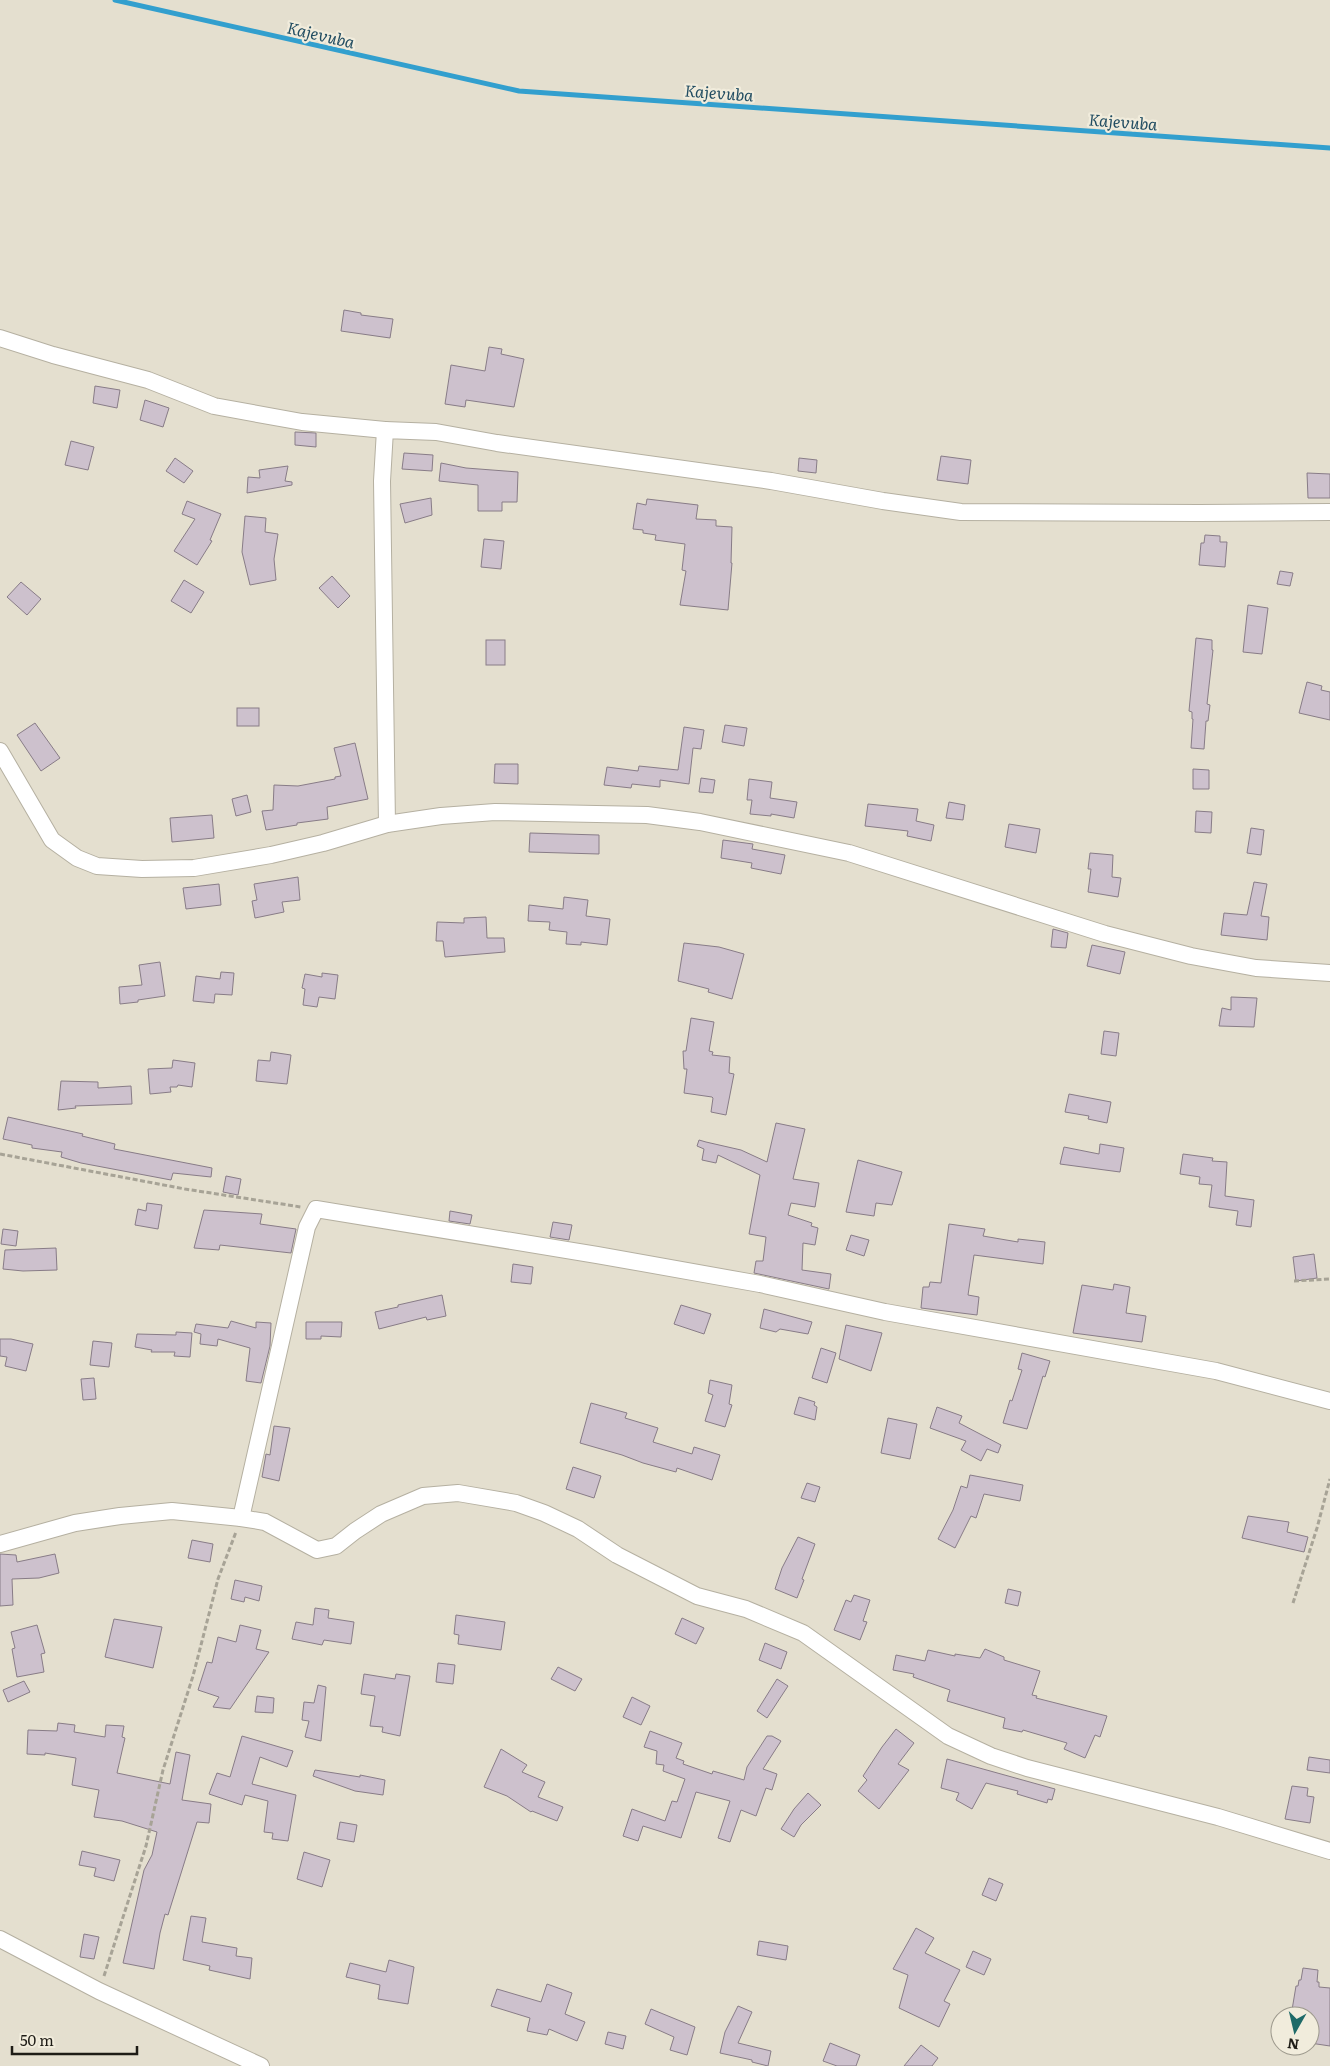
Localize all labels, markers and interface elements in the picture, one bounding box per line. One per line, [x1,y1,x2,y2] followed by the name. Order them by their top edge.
[285,15,358,54] water label: Kajevuba
[684,78,755,106] water label: Kajevuba
[1088,107,1159,135] water label: Kajevuba
[1270,2006,1320,2056] north arrow
[12,2024,138,2056] scale bar
[20,2028,54,2051] text: 50 m
[1286,2034,1300,2056] text: N

